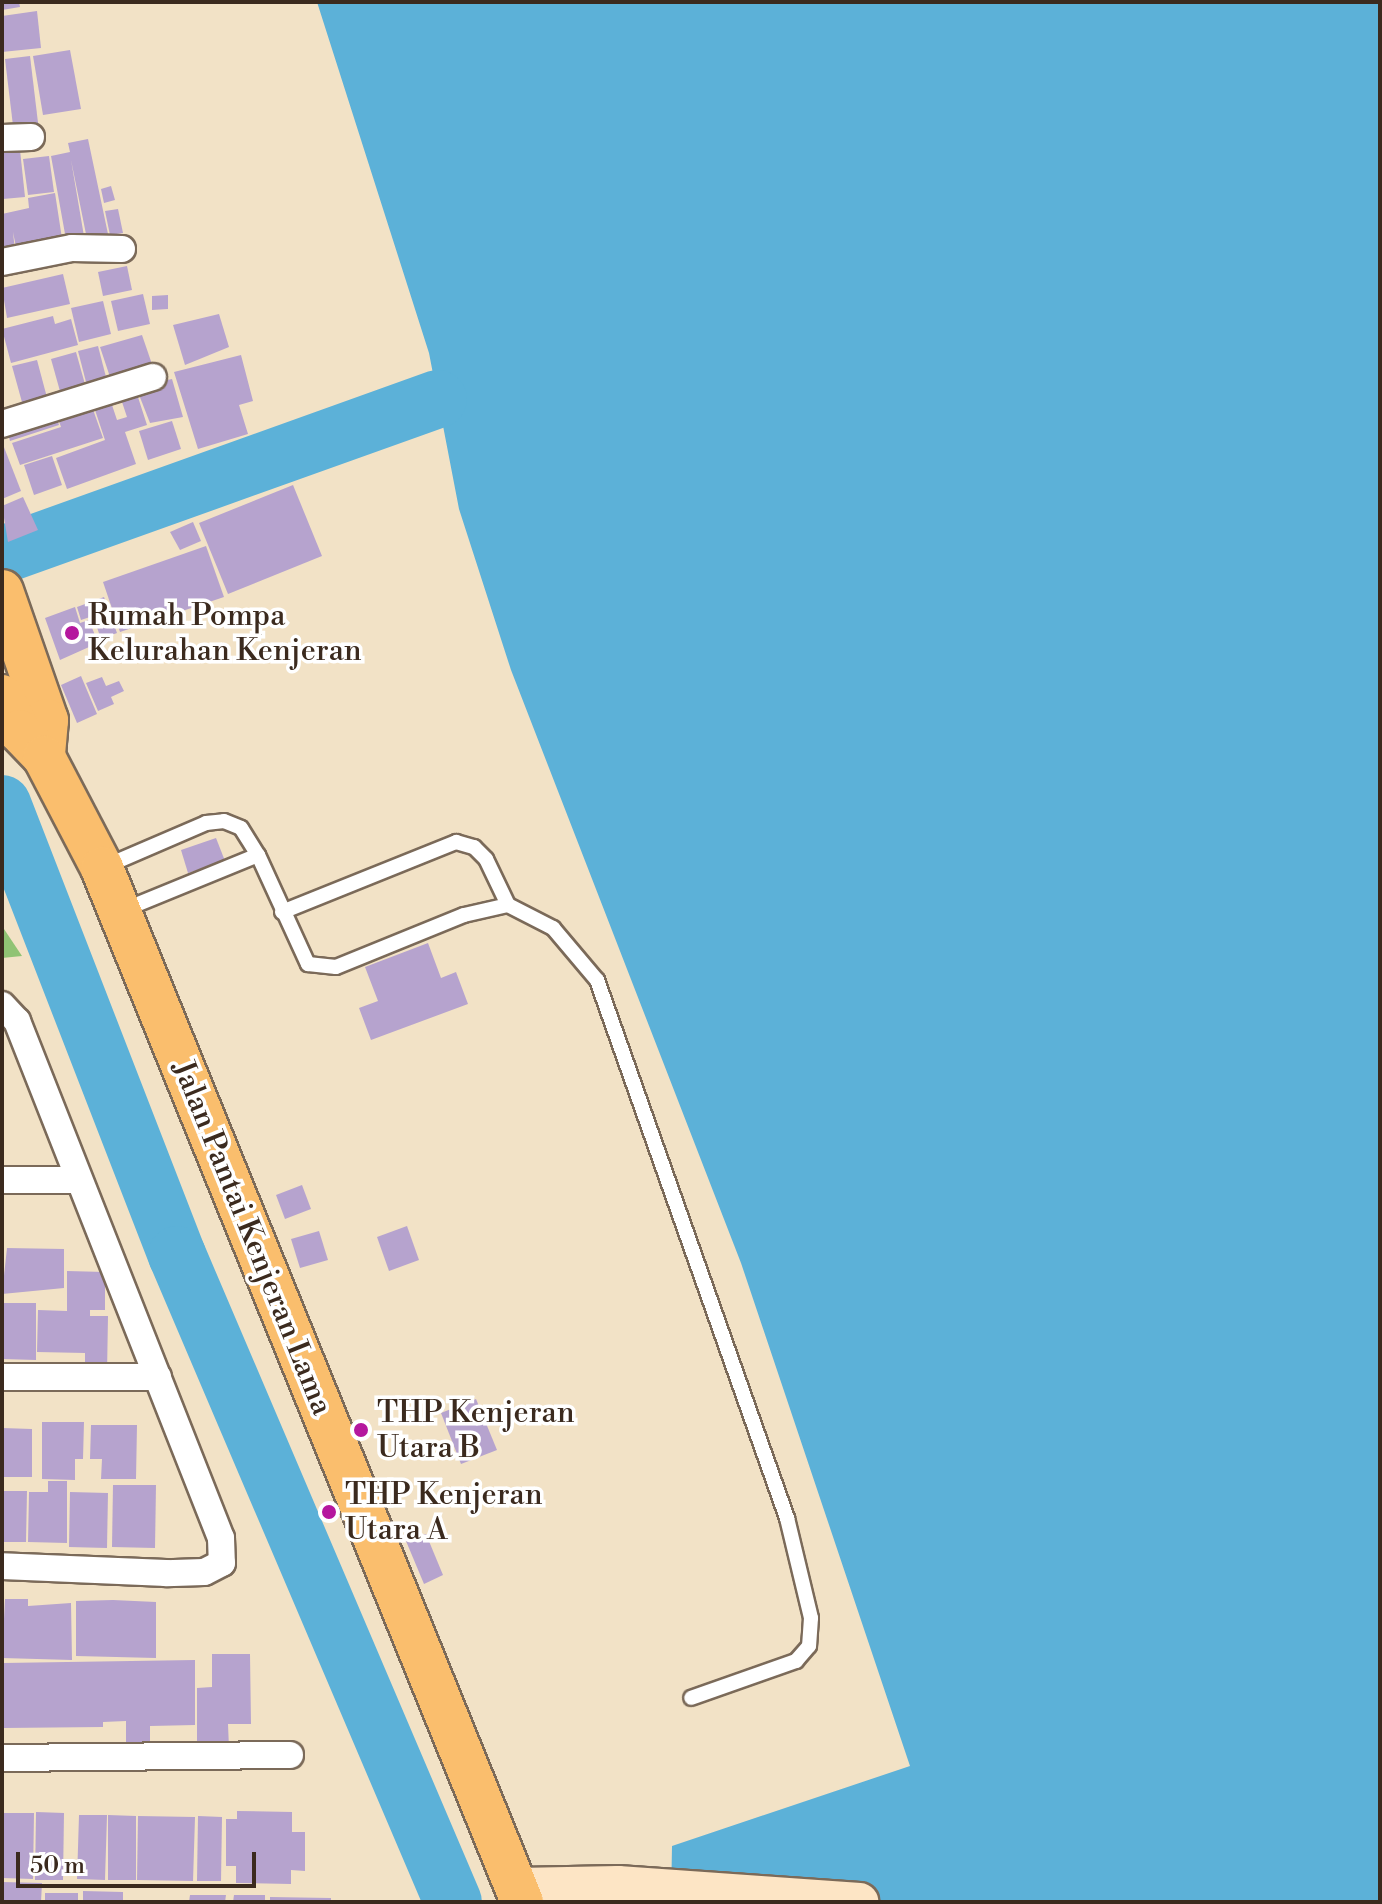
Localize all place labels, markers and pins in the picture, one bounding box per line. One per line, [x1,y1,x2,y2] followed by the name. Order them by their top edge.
[88,598,362,668] place label: Rumah Pompa Kelurahan Kenjeran
[63,624,81,642] marker: Rumah Pompa Kelurahan Kenjeran
[377,1395,575,1466] place label: THP Kenjeran Utara B
[352,1421,370,1439] marker: THP Kenjeran Utara B
[345,1477,543,1548] place label: THP Kenjeran Utara A
[320,1503,338,1521] marker: THP Kenjeran Utara A

